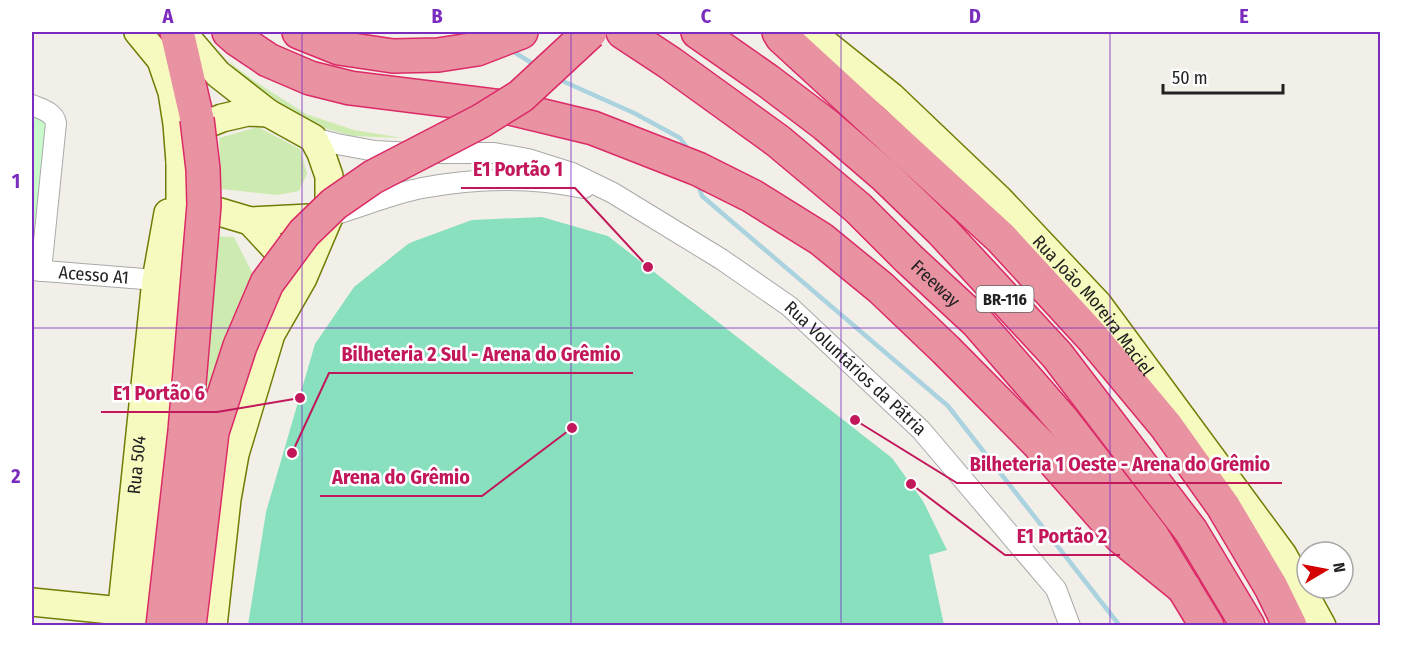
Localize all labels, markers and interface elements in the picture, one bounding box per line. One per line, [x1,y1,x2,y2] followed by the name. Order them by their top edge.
[162,4,175,28] text: A
[431,4,443,28] text: B
[701,4,712,28] text: C
[969,4,981,28] text: D
[1239,4,1249,28] text: E
[1163,57,1283,95] scale bar
[1172,67,1208,89] text: 50 m
[461,150,575,188] callout: E1 Portão 1
[473,157,563,181] text: E1 Portão 1
[12,169,20,193] text: 1
[1028,231,1158,380] street label: Rua João Moreira Maciel
[906,255,965,312] street label: Freeway
[58,261,130,289] street label: Acesso A1
[976,286,1034,312] road number: BR-116
[780,296,931,440] street label: Rua Voluntários da Pátria
[329,335,633,373] callout: Bilheteria 2 Sul - Arena do Grêmio
[341,342,621,366] text: Bilheteria 2 Sul - Arena do Grêmio
[101,374,217,412] callout: E1 Portão 6
[113,381,205,405] text: E1 Portão 6
[123,434,151,495] street label: Rua 504
[957,445,1282,483] callout: Bilheteria 1 Oeste - Arena do Grêmio
[970,452,1271,476] text: Bilheteria 1 Oeste - Arena do Grêmio
[320,458,482,496] callout: Arena do Grêmio
[10,464,21,488] text: 2
[331,465,470,489] text: Arena do Grêmio
[1005,517,1120,555] callout: E1 Portão 2
[1017,524,1107,548] text: E1 Portão 2
[1295,540,1355,600] north arrow
[1329,561,1349,574] text: N

